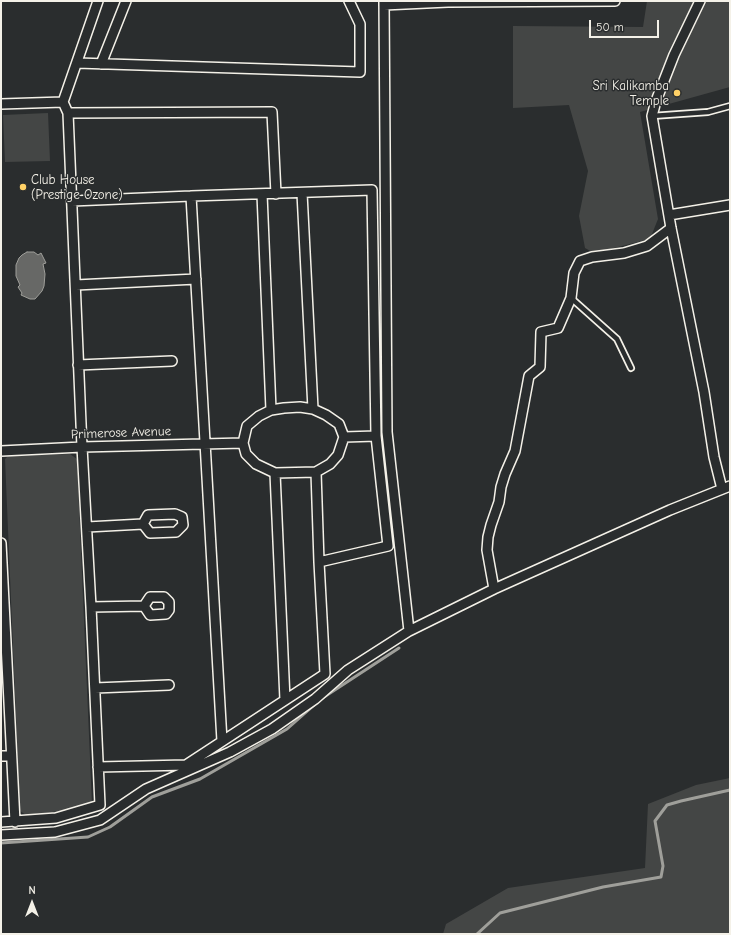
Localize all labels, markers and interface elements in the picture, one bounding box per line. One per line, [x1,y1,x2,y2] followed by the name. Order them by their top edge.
[591,12,661,38] scale bar
[596,20,624,34] text: 50 m
[592,78,669,109] place label: Sri Kalikamba Temple
[672,88,682,98] marker: Sri Kalikamba Temple
[31,172,123,203] place label: Club House (Prestige Ozone)
[18,182,28,192] marker: Club House (Prestige Ozone)
[71,423,171,443] street label: Primerose Avenue
[12,883,52,923] north arrow
[28,884,36,897] text: N

